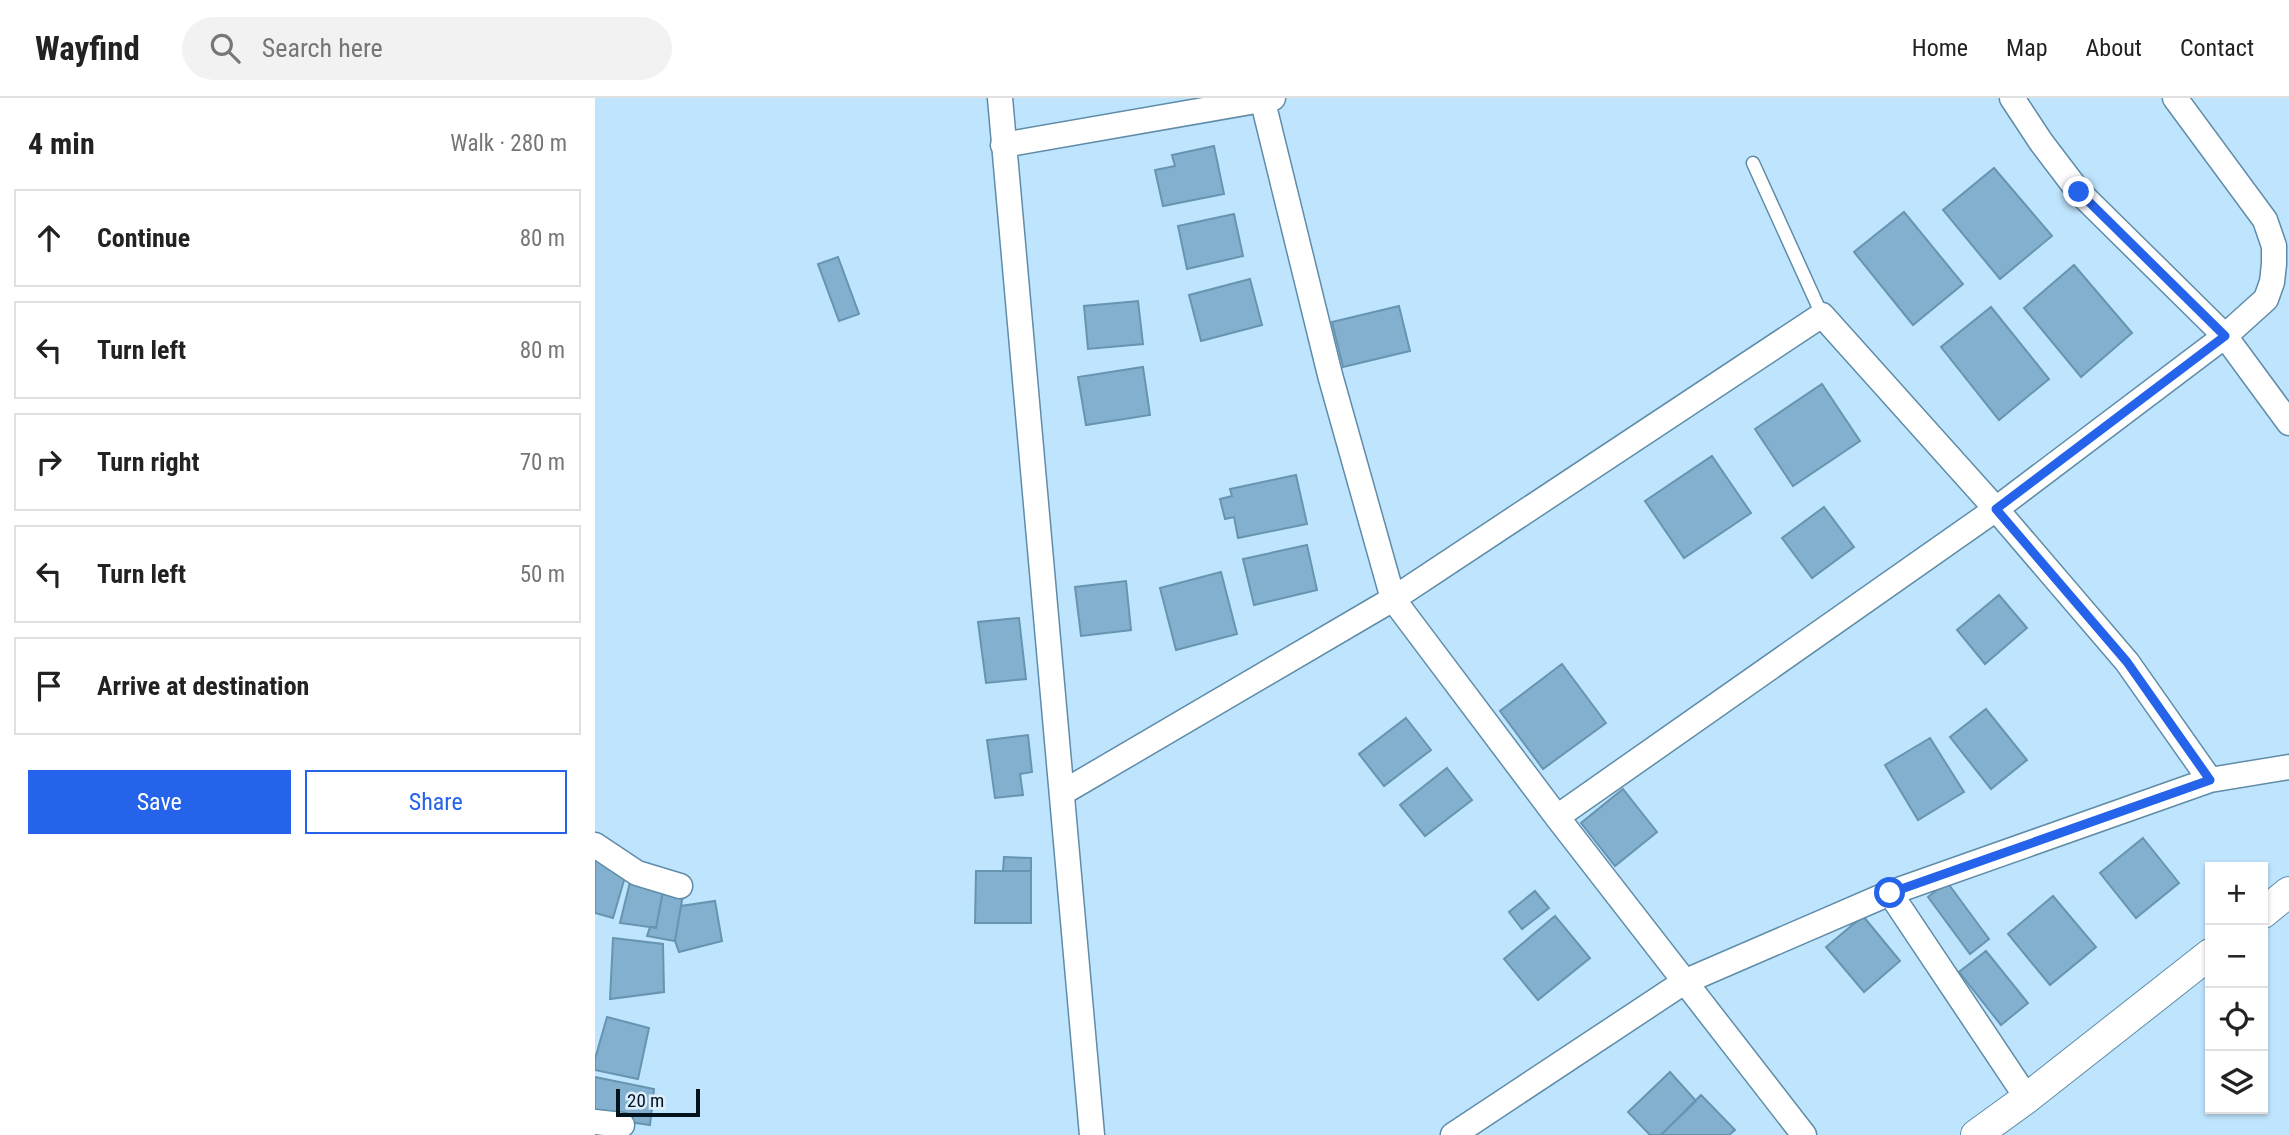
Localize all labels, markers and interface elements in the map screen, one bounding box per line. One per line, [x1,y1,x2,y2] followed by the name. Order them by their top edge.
[182,17,672,80] search box
[35,29,140,68] text: Wayfind
[206,29,244,67] icon: search
[262,33,383,63] text: Search here
[1912,34,1968,62] text: Home
[2006,34,2048,62] text: Map
[2086,34,2142,62] text: About
[2180,34,2254,62] text: Contact
[28,126,95,161] text: 4 min
[450,130,567,157] text: Walk · 280 m
[2063,176,2094,207] route end
[30,219,68,257] icon: ahead
[97,223,190,253] text: Continue
[520,225,565,252] text: 80 m
[30,331,68,369] icon: left
[97,335,186,365] text: Turn left
[520,337,565,364] text: 80 m
[30,443,68,481] icon: right
[97,447,199,477] text: Turn right
[520,449,565,476] text: 70 m
[30,555,68,593] icon: left
[97,559,186,589] text: Turn left
[520,561,565,588] text: 50 m
[30,667,68,705] icon: arrive
[97,671,309,701] text: Arrive at destination
[28,770,291,834] button: Save
[305,770,567,834] button: Share
[2205,862,2268,1114] map controls
[2205,862,2268,925] button: +
[1874,877,1905,908] route start
[2205,925,2268,988] button: −
[2205,988,2268,1051] button: locate
[2205,1051,2268,1114] button: layers
[616,1086,700,1118] scale bar
[627,1089,664,1112] text: 20 m

